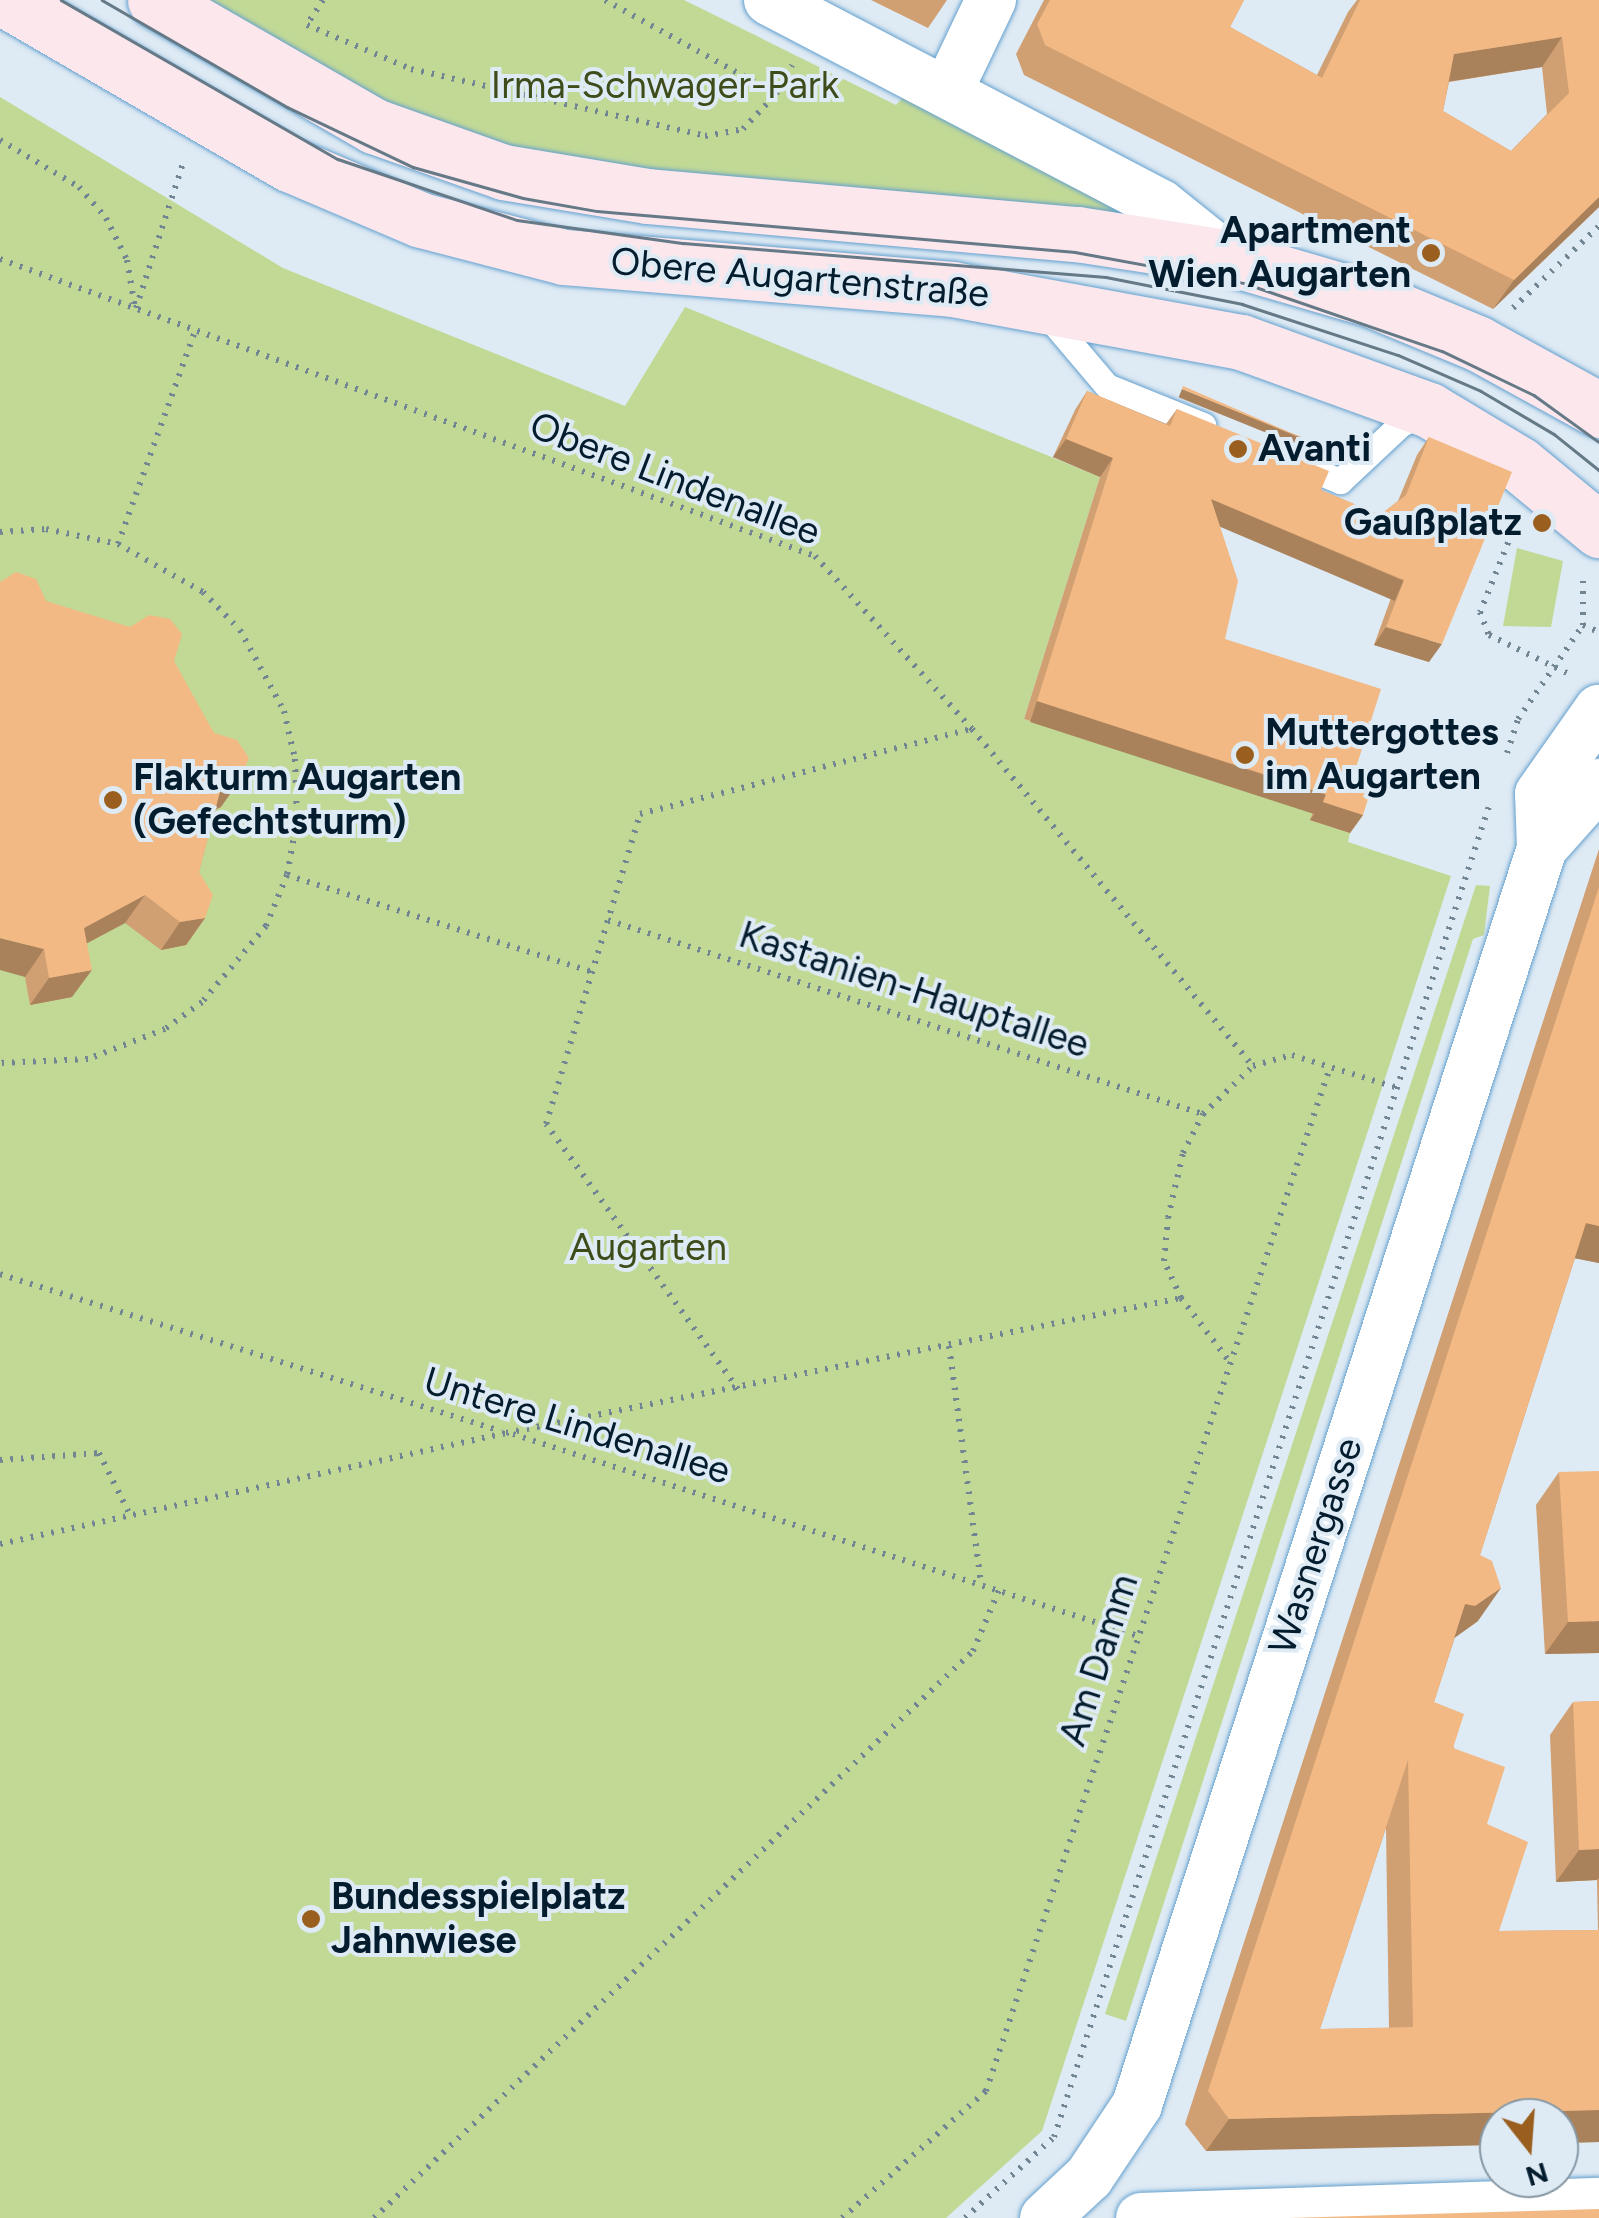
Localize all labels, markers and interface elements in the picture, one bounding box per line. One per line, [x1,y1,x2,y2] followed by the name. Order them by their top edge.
[491,63,839,109] park label: Irma-Schwager-Park
[1148,208,1411,298] place label: Apartment Wien Augarten
[609,239,991,317] street label: Obere Augartenstraße
[1420,242,1442,264] marker: Apartment Wien Augarten
[523,403,827,555] street label: Obere Lindenallee
[1258,426,1371,472] place label: Avanti
[1227,438,1249,460] marker: Avanti
[1344,500,1522,546] place label: Gaußplatz
[1531,512,1553,534] marker: Gaußplatz
[1265,710,1499,799] place label: Muttergottes im Augarten
[1234,744,1256,766] marker: Muttergottes im Augarten
[133,755,461,844] place label: Flakturm Augarten (Gefechtsturm)
[102,789,124,811] marker: Flakturm Augarten (Gefechtsturm)
[733,912,1095,1068] street label: Kastanien-Hauptallee
[569,1225,727,1271] park label: Augarten
[418,1358,736,1494] street label: Untere Lindenallee
[1260,1432,1372,1660] street label: Wasnergasse
[1050,1568,1148,1752] street label: Am Damm
[331,1874,625,1964] place label: Bundesspielplatz Jahnwiese
[300,1908,322,1930] marker: Bundesspielplatz Jahnwiese
[1479,2098,1579,2198] north arrow
[1522,2155,1553,2194] text: N

